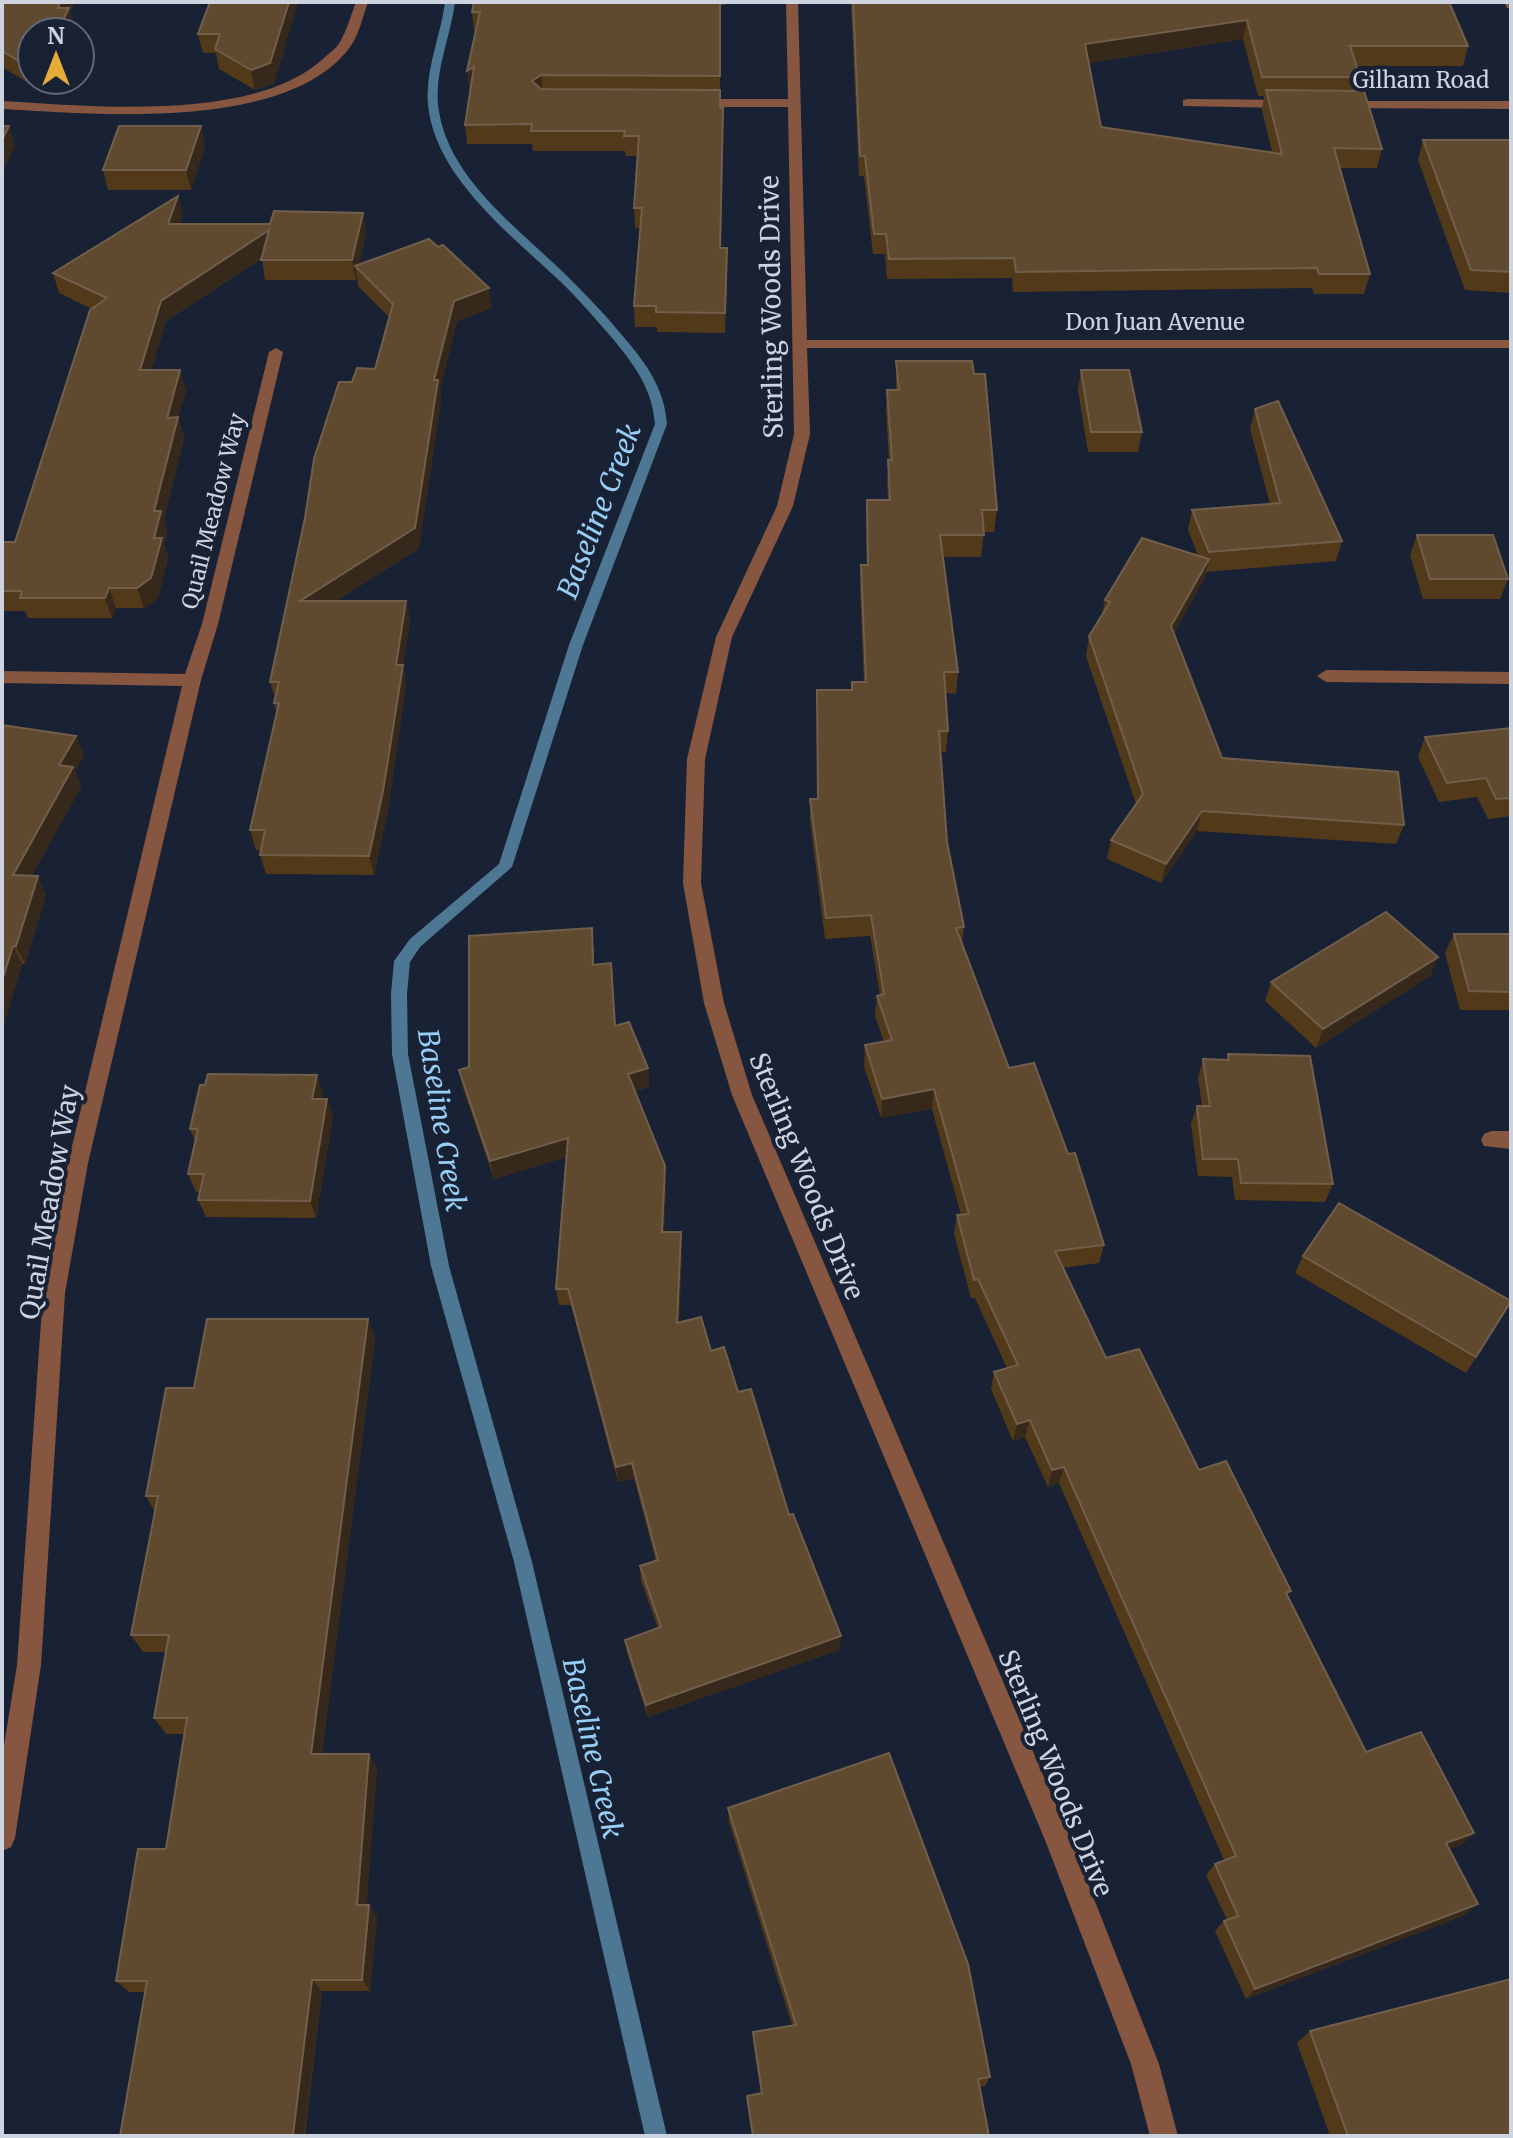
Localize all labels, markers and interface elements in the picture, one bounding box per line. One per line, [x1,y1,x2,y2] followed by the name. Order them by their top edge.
[16,16,96,96] north arrow
[47,22,65,50] text: N
[1353,66,1489,94] street label: Gilham Road
[752,175,790,439] street label: Sterling Woods Drive
[1065,308,1245,336] street label: Don Juan Avenue
[175,410,251,612] street label: Quail Meadow Way
[549,419,649,603] water label: Baseline Creek
[410,1026,474,1214] water label: Baseline Creek
[742,1048,872,1304] street label: Sterling Woods Drive
[12,1081,86,1322] street label: Quail Meadow Way
[991,1645,1121,1901] street label: Sterling Woods Drive
[555,1654,631,1842] water label: Baseline Creek

